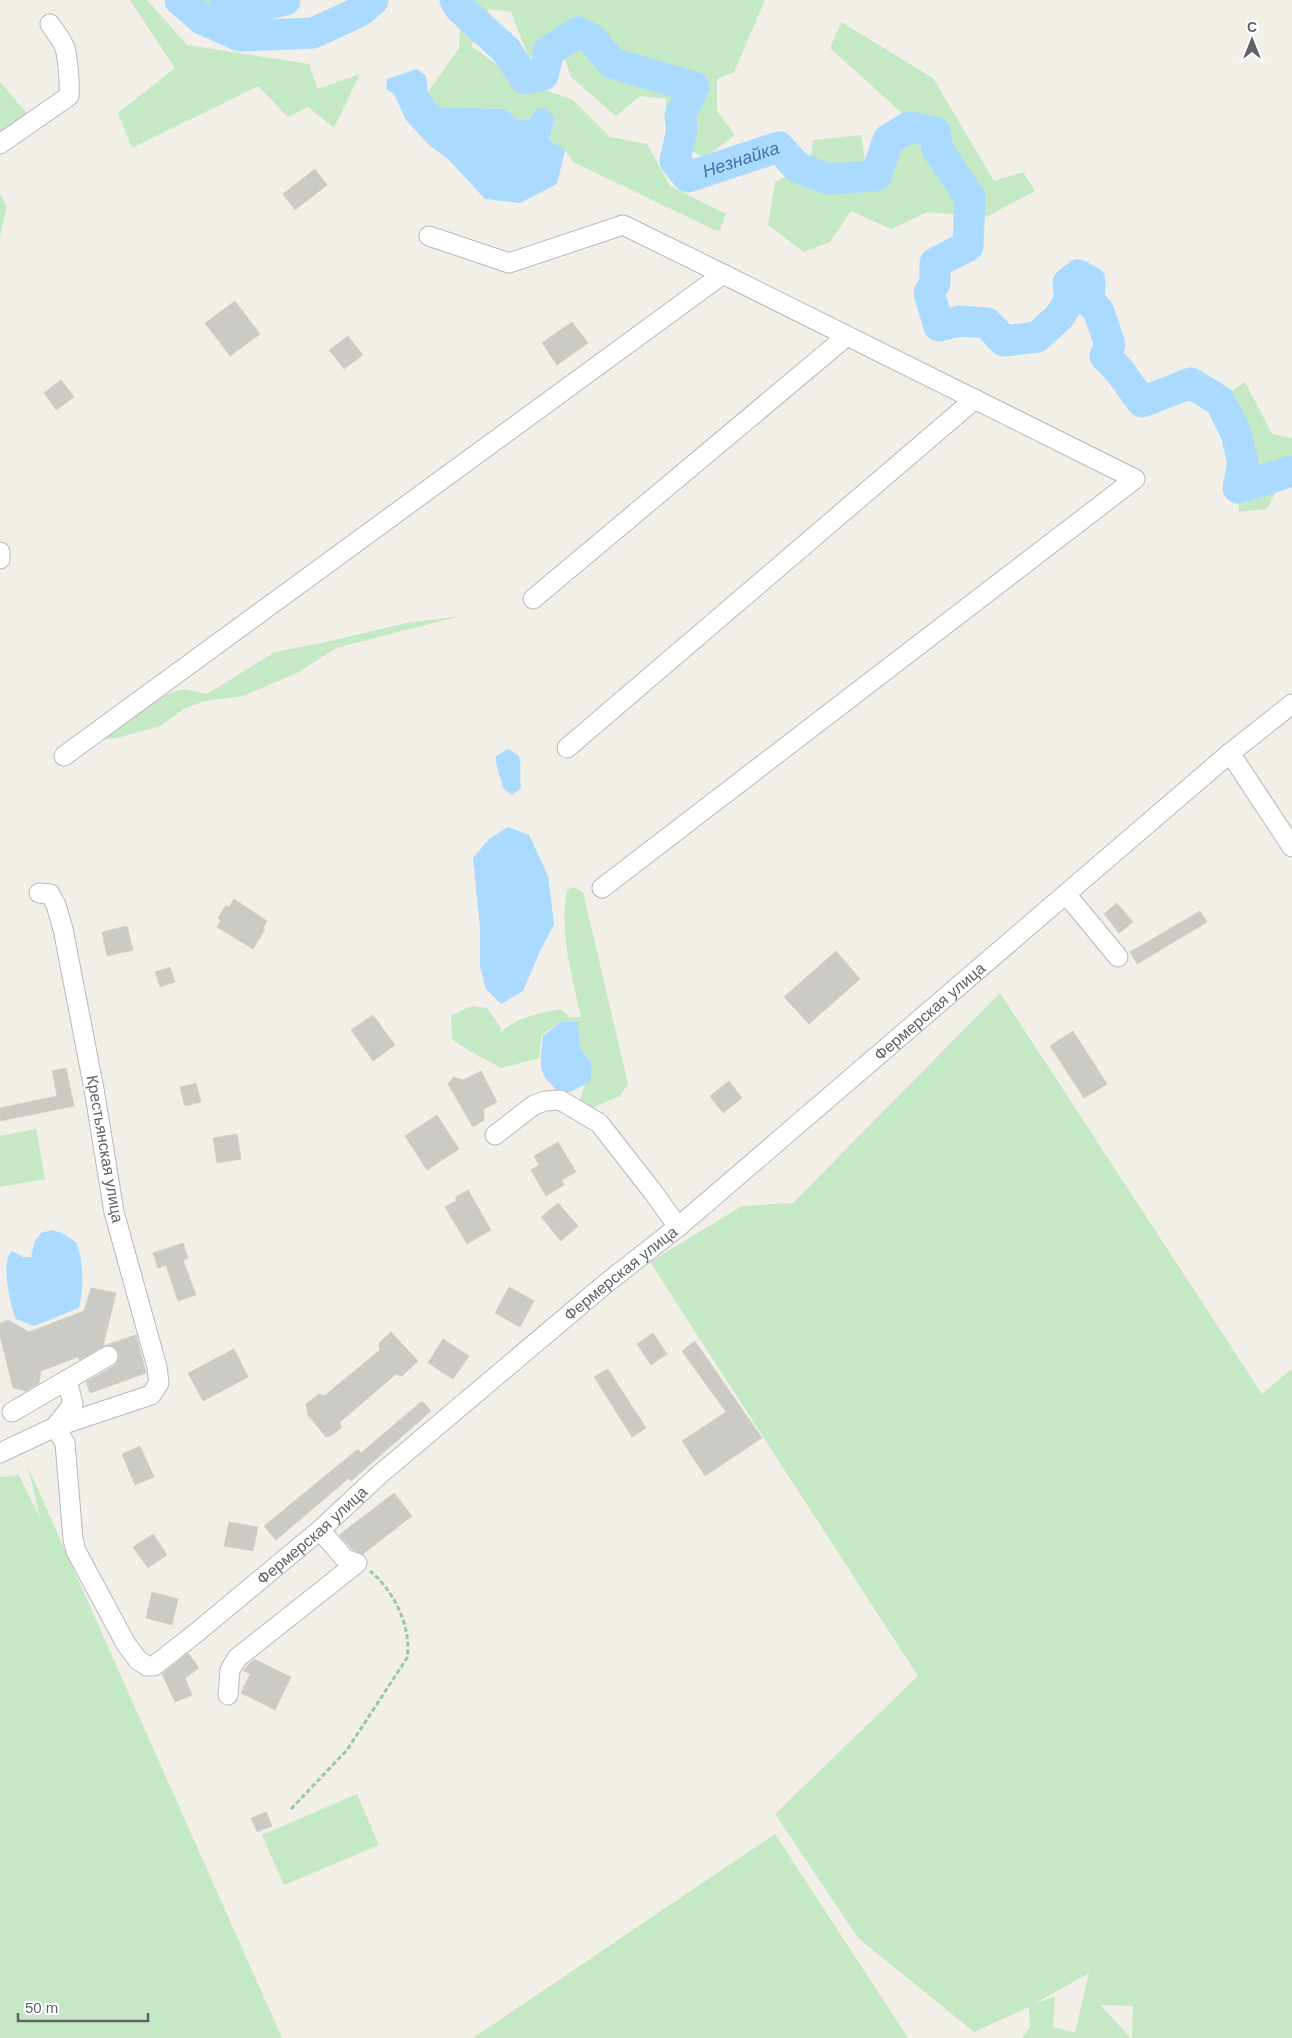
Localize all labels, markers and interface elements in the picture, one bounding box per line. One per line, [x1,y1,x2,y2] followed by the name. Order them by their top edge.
[1227,15,1277,65] north arrow
[1247,19,1257,35] text: С
[700,138,782,182] water label: Незнайка
[871,959,988,1063] street label: Фермерская улица
[84,1074,126,1224] street label: Крестьянская улица
[560,1222,680,1324] street label: Фермерская улица
[253,1482,370,1587] street label: Фермерская улица
[18,1990,148,2022] scale bar
[25,1999,58,2016] text: 50 m

